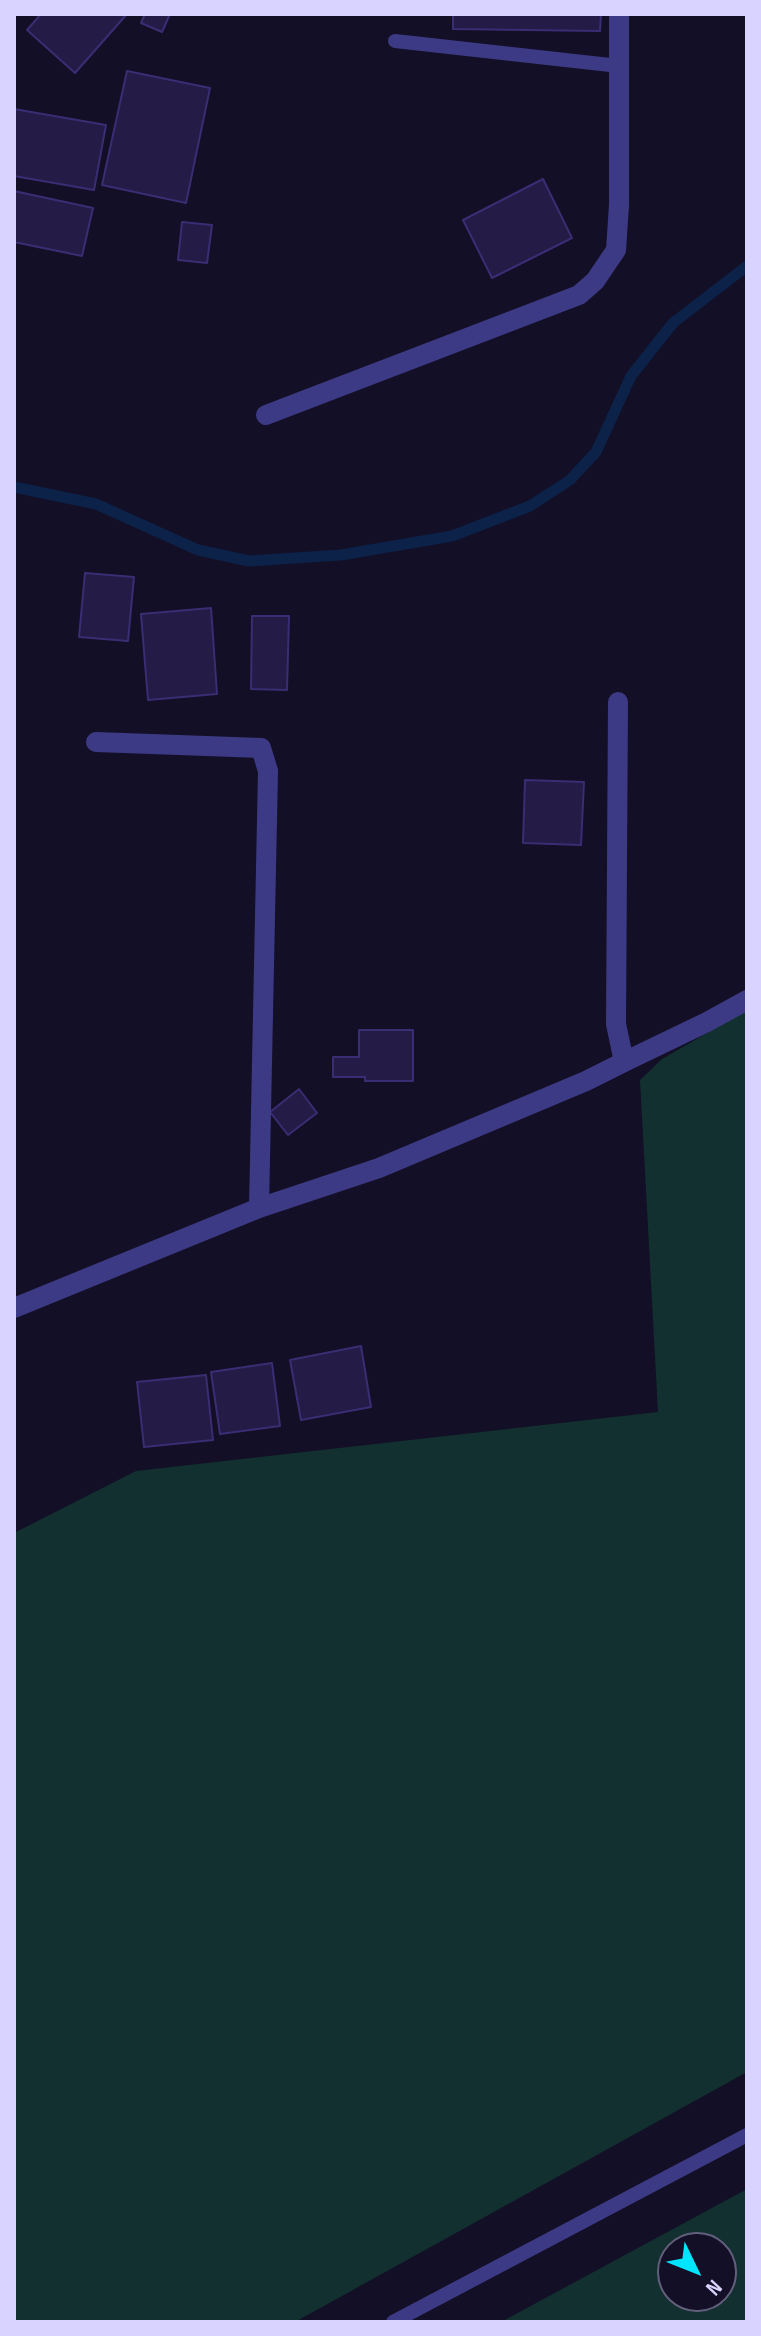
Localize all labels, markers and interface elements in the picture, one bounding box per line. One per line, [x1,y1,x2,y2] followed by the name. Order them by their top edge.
[657,2232,737,2312] north arrow
[700,2274,727,2301] text: N

